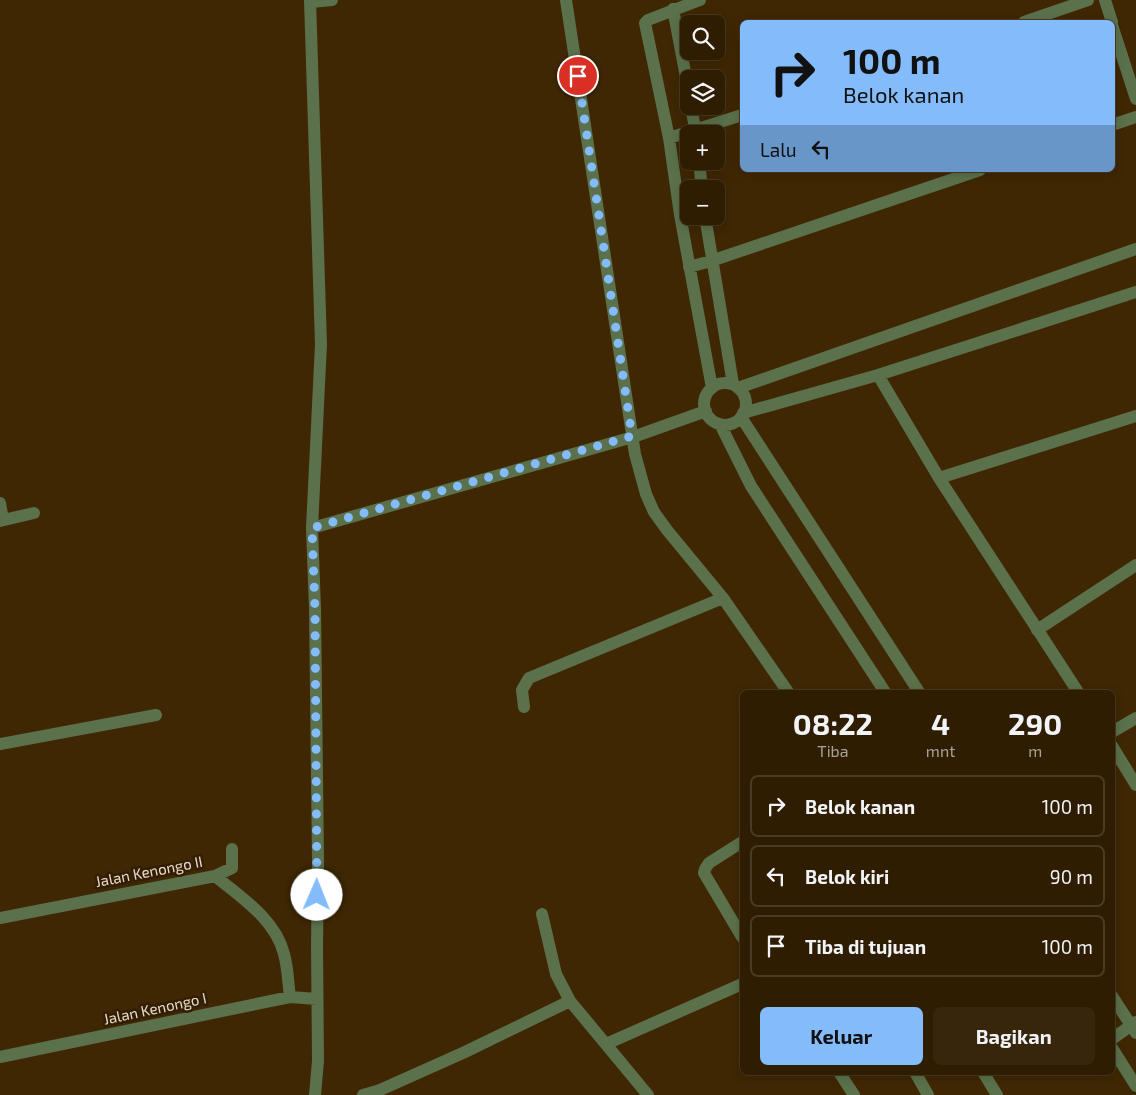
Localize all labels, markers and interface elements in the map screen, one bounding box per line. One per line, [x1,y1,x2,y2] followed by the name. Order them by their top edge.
[680,15,725,225] map controls
[680,15,725,60] button: search
[843,39,941,81] text: 100 m
[760,40,825,105] icon: right
[557,55,599,97] pin
[564,62,592,90] icon: arrive
[680,70,725,115] button: layers
[843,81,964,107] text: Belok kanan
[680,125,725,170] button: +
[807,135,835,163] icon: left
[760,138,797,161] text: Lalu
[680,180,725,225] button: −
[793,705,873,741] text: 08:22
[931,705,950,741] text: 4
[1008,705,1062,741] text: 290
[817,741,849,760] text: Tiba
[926,741,955,760] text: mnt
[1028,741,1042,760] text: m
[762,792,790,820] icon: right
[805,795,915,818] text: Belok kanan
[1042,795,1093,818] text: 100 m
[94,852,204,890] street label: Jalan Kenongo II
[762,862,790,890] icon: left
[805,865,889,888] text: Belok kiri
[1050,865,1093,888] text: 90 m
[290,868,342,920] position arrow
[762,932,790,960] icon: arrive
[805,935,926,958] text: Tiba di tujuan
[1042,935,1093,958] text: 100 m
[102,988,208,1028] street label: Jalan Kenongo I
[760,1007,923,1065] button: Keluar
[933,1007,1095,1065] button: Bagikan

